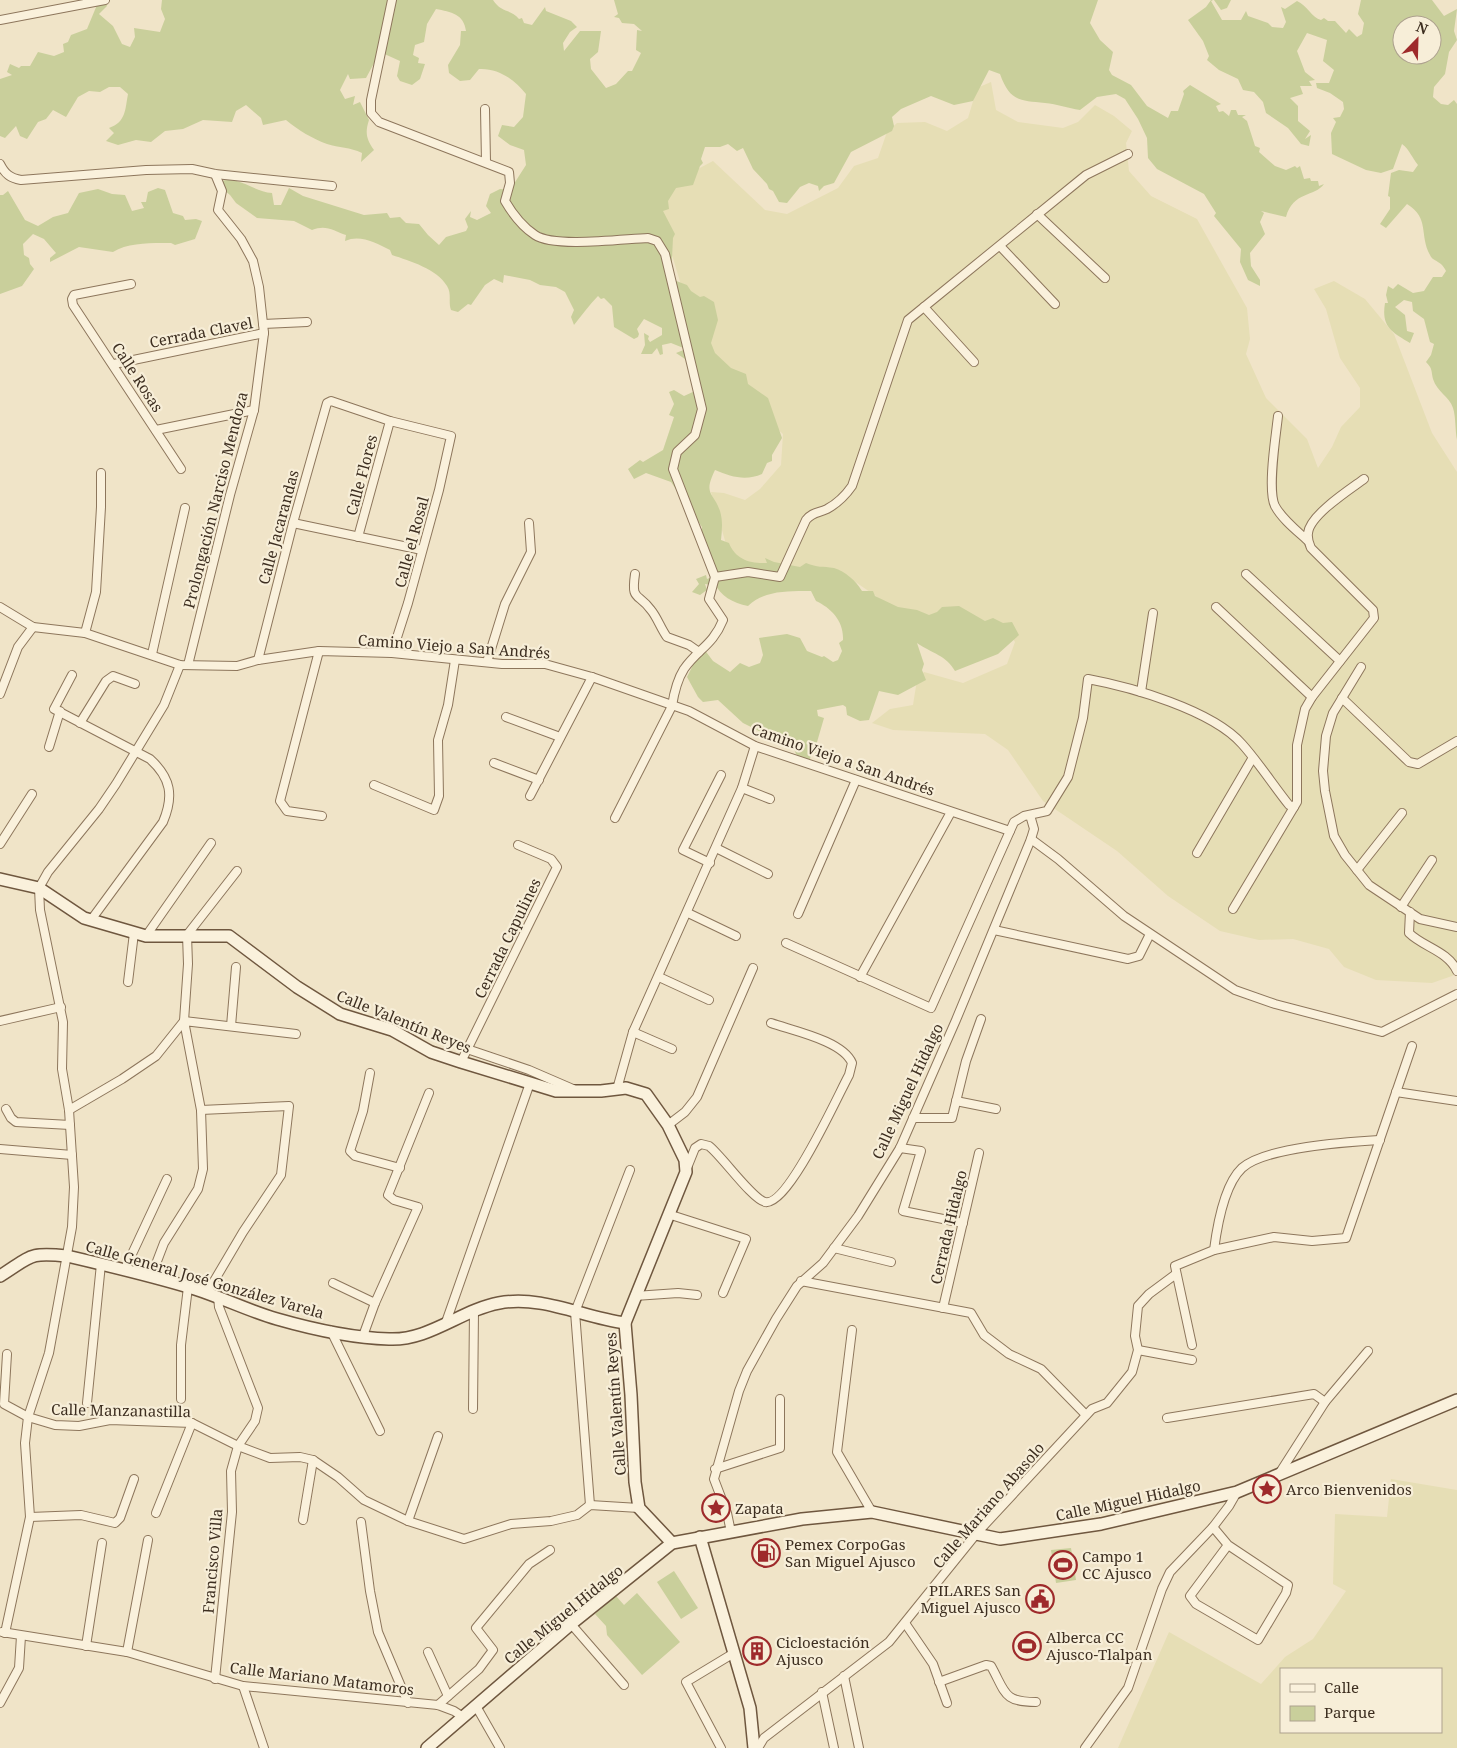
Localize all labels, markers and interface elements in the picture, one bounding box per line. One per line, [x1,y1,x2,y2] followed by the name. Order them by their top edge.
[1392,15,1442,65] north arrow
[1413,17,1431,38] text: N
[148,312,255,352] street label: Cerrada Clavel
[108,338,168,416] street label: Calle Rosas
[178,389,252,611] street label: Prolongación Narciso Mendoza
[341,432,381,518] street label: Calle Flores
[253,467,303,586] street label: Calle Jacarandas
[389,494,433,590] street label: Calle el Rosal
[357,629,551,663] street label: Camino Viejo a San Andrés
[749,718,938,800] street label: Camino Viejo a San Andrés
[469,874,545,1001] street label: Cerrada Capulines
[334,985,475,1057] street label: Calle Valentín Reyes
[867,1020,947,1162] street label: Calle Miguel Hidalgo
[925,1168,971,1286] street label: Cerrada Hidalgo
[84,1235,326,1323] street label: Calle General José González Varela
[600,1331,630,1476] street label: Calle Valentín Reyes
[51,1399,191,1421] street label: Calle Manzanastilla
[928,1438,1048,1572] street label: Calle Mariano Abasolo
[1252,1474,1282,1504] place icon: Arco Bienvenidos
[1054,1475,1202,1525] street label: Calle Miguel Hidalgo
[1286,1479,1412,1499] place label: Arco Bienvenidos
[701,1493,731,1523] place icon: Zapata
[735,1498,784,1518] place label: Zapata
[197,1508,227,1614] street label: Francisco Villa
[785,1534,916,1571] place label: Pemex CorpoGas San Miguel Ajusco
[751,1538,781,1568] fuel station icon: Pemex CorpoGas San Miguel Ajusco
[1082,1546,1152,1583] place label: Campo 1 CC Ajusco
[1048,1550,1078,1580] sports icon: Campo 1 CC Ajusco
[499,1560,627,1668] street label: Calle Miguel Hidalgo
[921,1580,1021,1617] place label: PILARES San Miguel Ajusco
[1025,1584,1055,1614] public building icon: PILARES San Miguel Ajusco
[1046,1627,1153,1664] place label: Alberca CC Ajusco-Tlalpan
[1012,1631,1042,1661] sports icon: Alberca CC Ajusco-Tlalpan
[776,1632,870,1669] place label: Cicloestación Ajusco
[742,1636,772,1666] building icon: Cicloestación Ajusco
[229,1657,416,1699] street label: Calle Mariano Matamoros
[1280,1668,1442,1733] legend
[1324,1677,1359,1697] text: Calle
[1324,1702,1375,1722] text: Parque

